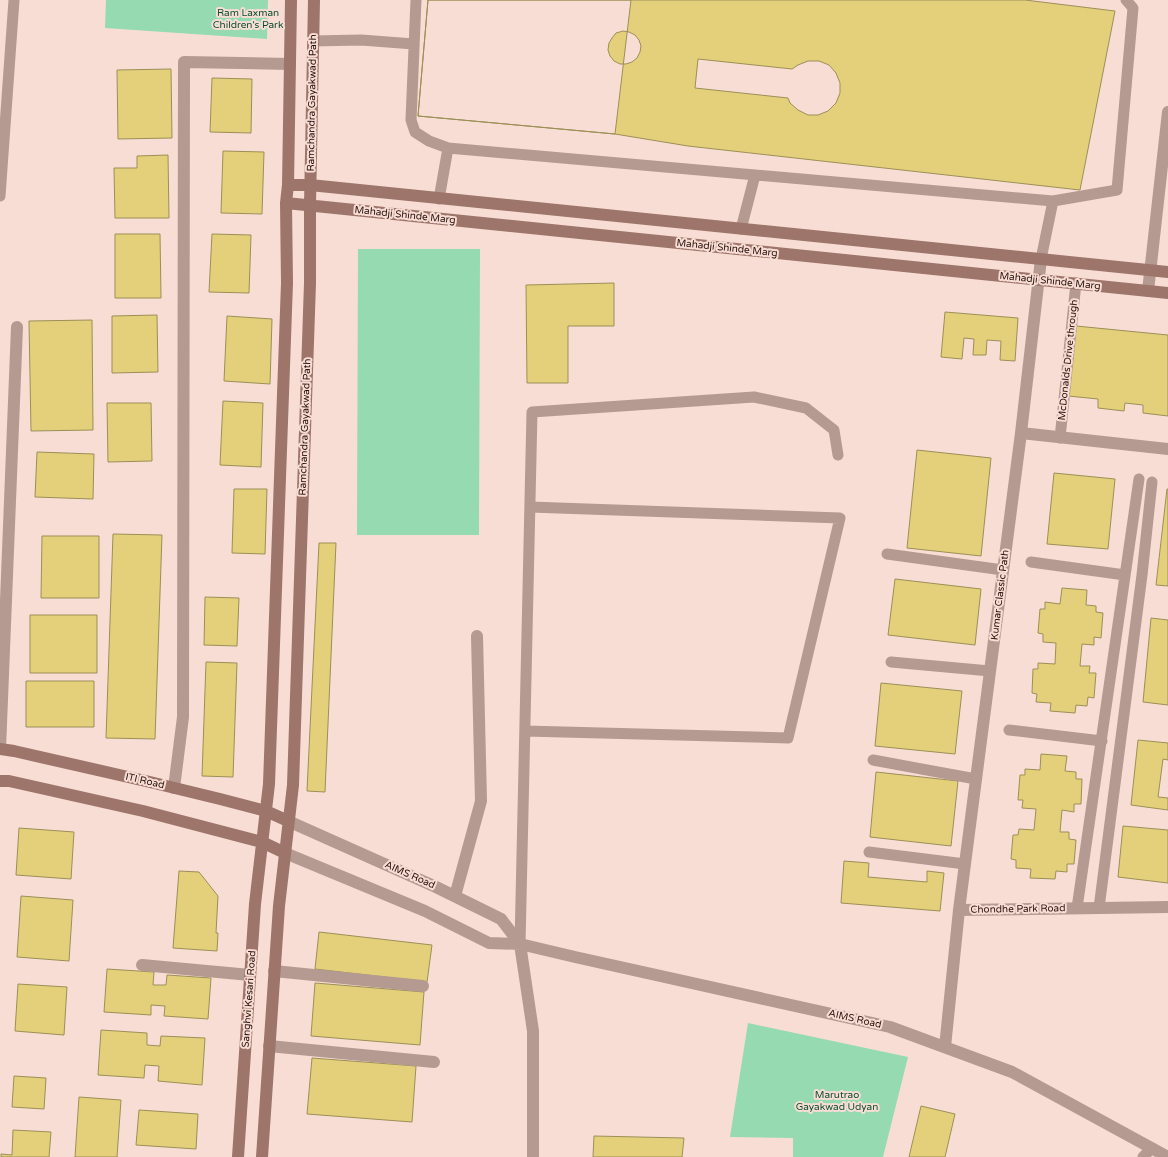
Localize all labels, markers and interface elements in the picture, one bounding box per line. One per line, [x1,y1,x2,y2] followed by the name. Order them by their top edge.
[213,7,284,31] park label: Ram Laxman Children's Park
[305,34,319,172] street label: Ramchandra Gayakwad Path
[354,204,456,226] street label: Mahadji Shinde Marg
[676,237,778,259] street label: Mahadji Shinde Marg
[999,270,1101,292] street label: Mahadji Shinde Marg
[1056,299,1080,421] street label: McDonalds Drive through
[297,358,313,496] street label: Ramchandra Gayakwad Path
[989,549,1011,641] street label: Kumar Classic Path
[124,771,166,791] street label: ITI Road
[383,859,437,891] street label: AIMS Road
[970,902,1066,916] street label: Chondhe Park Road
[240,950,258,1048] street label: Sanghvi Kesari Road
[827,1007,883,1031] street label: AIMS Road
[796,1089,878,1113] park label: Marutrao Gayakwad Udyan

